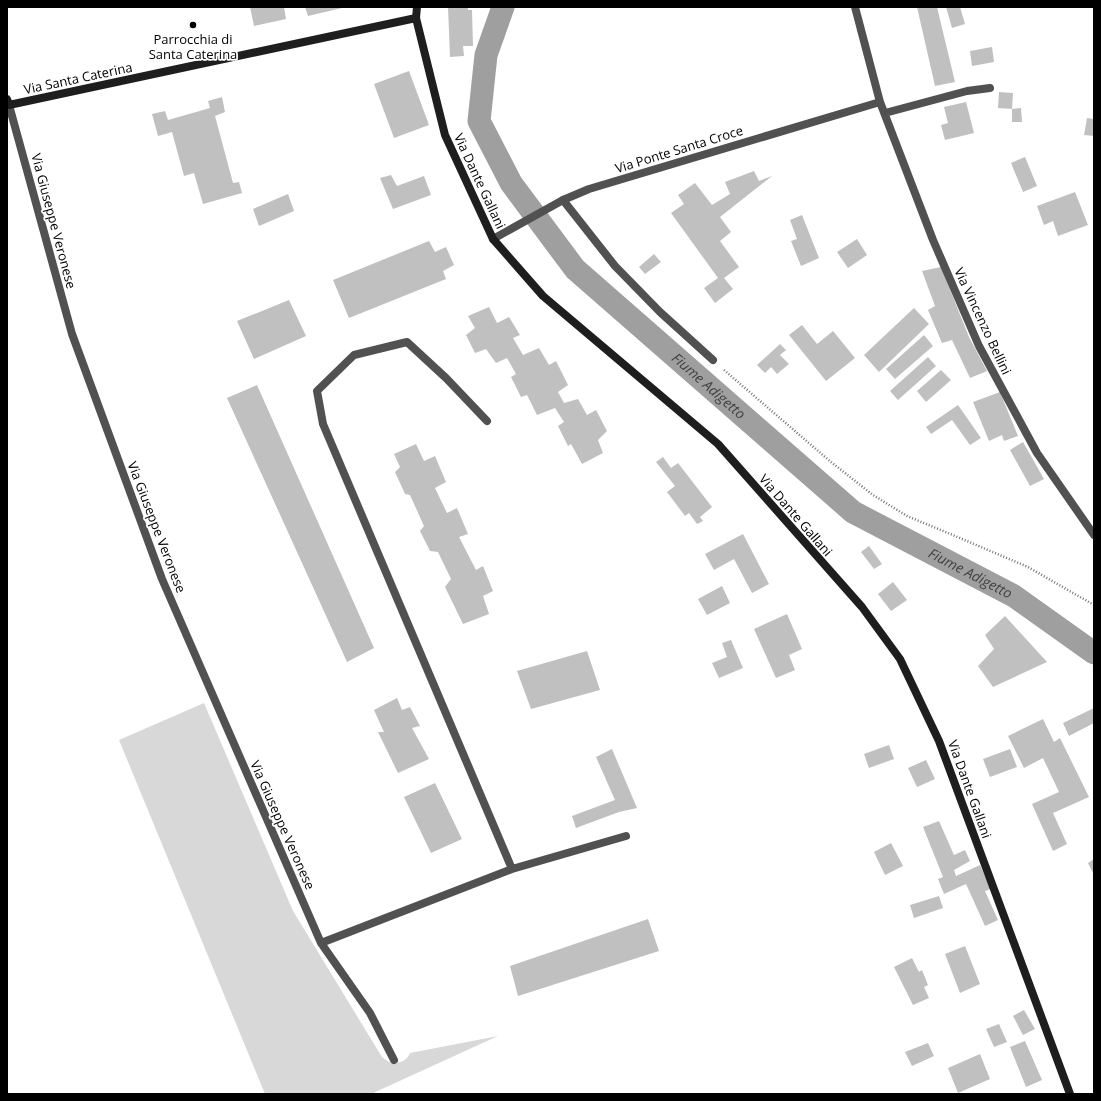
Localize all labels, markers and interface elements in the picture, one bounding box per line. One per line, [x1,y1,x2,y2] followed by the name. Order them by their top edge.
[188,20,198,30] marker: Parrocchia di Santa Caterina
[149,30,237,63] place label: Parrocchia di Santa Caterina
[22,58,134,98] street label: Via Santa Caterina
[613,121,745,177] street label: Via Ponte Santa Croce
[450,130,510,232] street label: Via Dante Gallani
[27,151,81,291] street label: Via Giuseppe Veronese
[950,265,1016,377] street label: Via Vincenzo Bellini
[668,348,750,423] water label: Fiume Adigetto
[124,459,190,595] street label: Via Giuseppe Veronese
[755,470,837,560] street label: Via Dante Gallani
[926,543,1016,603] water label: Fiume Adigetto
[944,737,996,841] street label: Via Dante Gallani
[246,758,320,892] street label: Via Giuseppe Veronese

